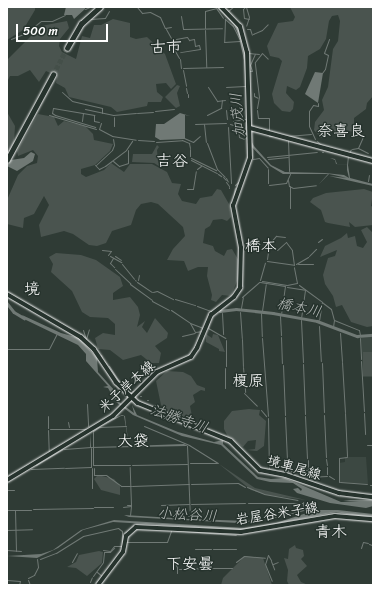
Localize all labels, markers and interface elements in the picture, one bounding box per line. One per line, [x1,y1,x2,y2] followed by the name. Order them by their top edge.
[18,16,110,42] scale bar
[23,20,58,42] text: 500 m
[150,37,182,57] district label: 古市
[227,92,249,138] water label: 加茂川
[317,121,365,141] district label: 奈喜良
[156,151,188,171] district label: 吉谷
[245,236,277,256] district label: 橋本
[24,279,40,299] district label: 境
[275,295,323,321] water label: 橋本川
[95,357,159,417] street label: 米子岸本線
[232,371,264,391] district label: 榎原
[148,401,210,437] water label: 法勝寺川
[117,431,149,451] district label: 大袋
[265,452,323,484] street label: 境車尾線
[234,499,320,529] street label: 岩屋谷米子線
[157,504,217,526] water label: 小松谷川
[315,522,347,542] district label: 青木
[166,554,214,574] district label: 下安曇

